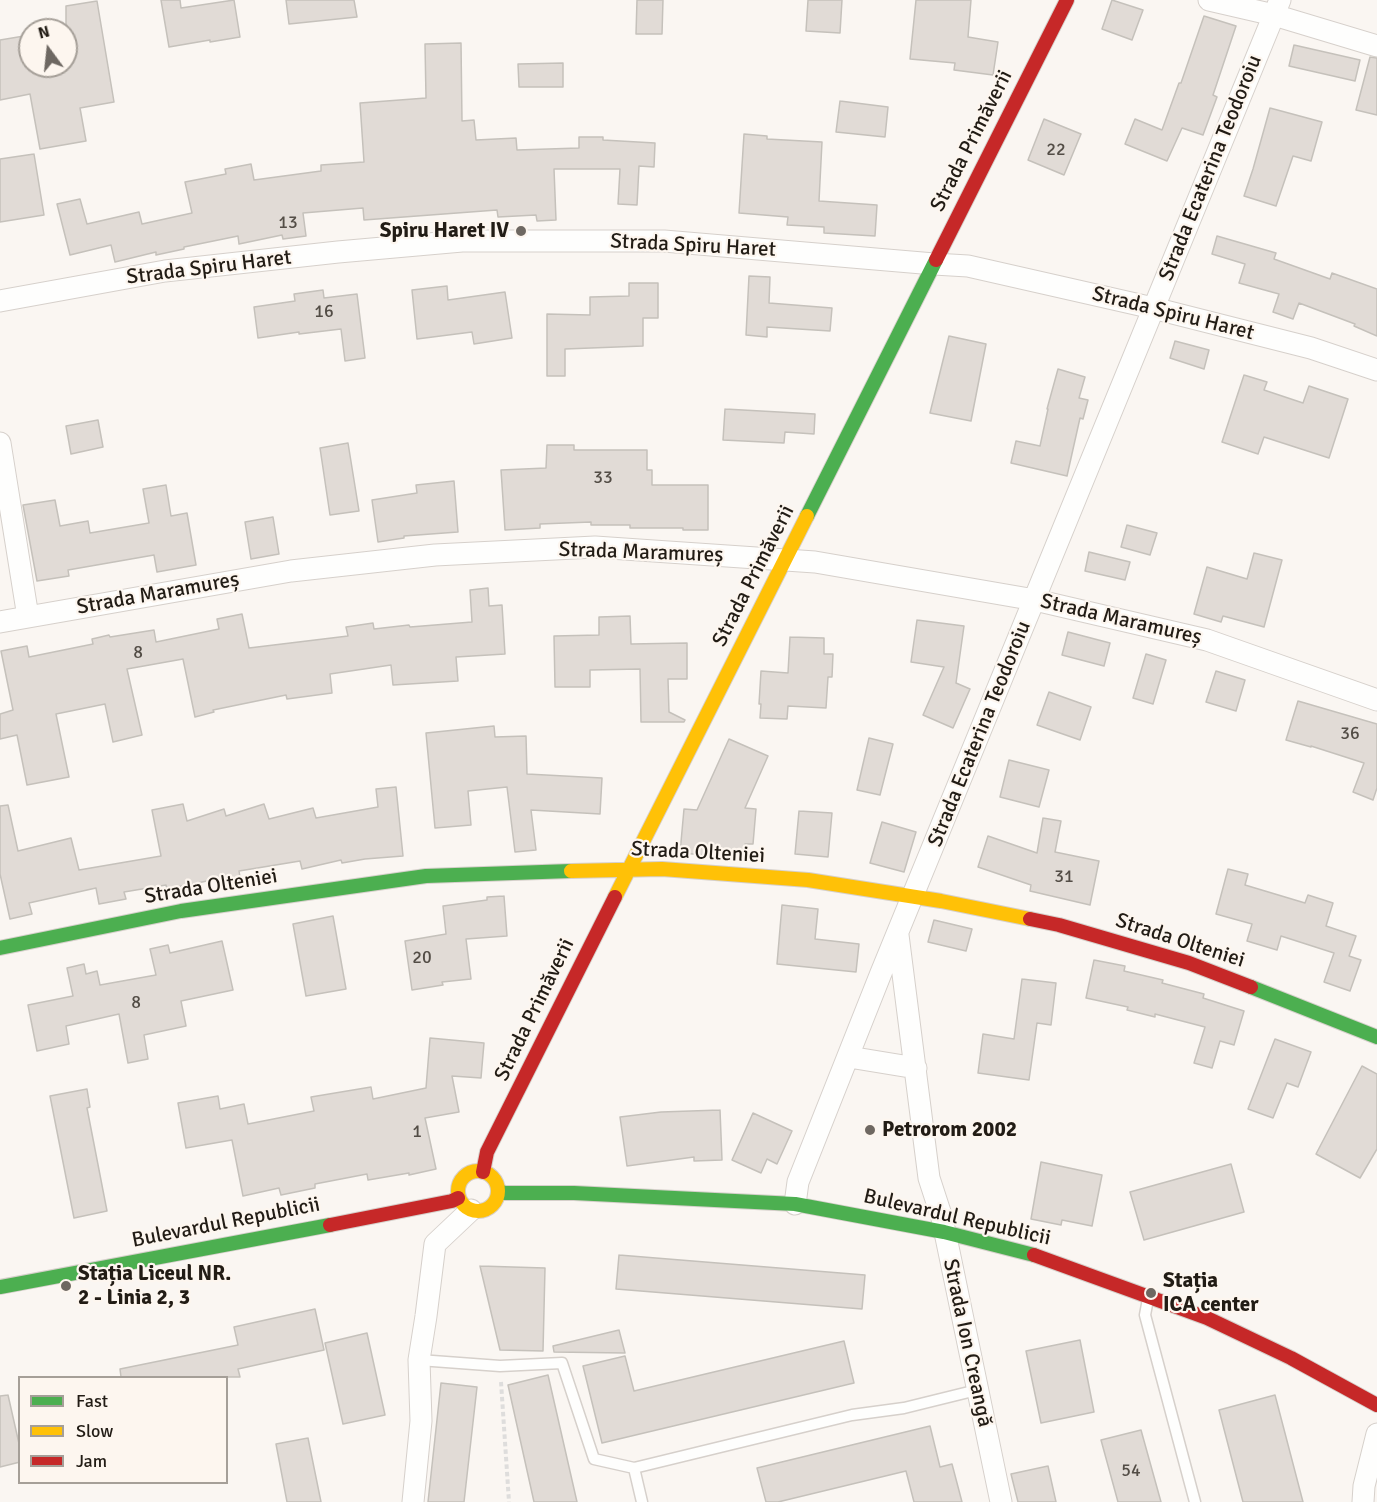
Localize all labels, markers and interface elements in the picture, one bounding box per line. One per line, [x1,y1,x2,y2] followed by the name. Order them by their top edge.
[18,18,78,78] north arrow
[36,21,52,44] text: N
[1154,51,1268,285] street label: Strada Ecaterina Teodoroiu
[926,66,1018,216] street label: Strada Primăverii
[1046,139,1066,161] house number: 22
[278,212,298,234] house number: 13
[380,218,509,244] place label: Spiru Haret IV
[514,224,528,238] marker: Spiru Haret IV
[610,229,776,263] street label: Strada Spiru Haret
[125,245,293,291] street label: Strada Spiru Haret
[1089,282,1257,346] street label: Strada Spiru Haret
[314,301,334,323] house number: 16
[593,467,613,489] house number: 33
[708,501,800,651] street label: Strada Primăverii
[558,538,724,568] street label: Strada Maramureș
[75,567,241,621] street label: Strada Maramureș
[1038,589,1204,651] street label: Strada Maramureș
[923,617,1037,851] street label: Strada Ecaterina Teodoroiu
[133,642,143,664] house number: 8
[1340,723,1360,745] house number: 36
[630,837,766,869] street label: Strada Olteniei
[143,864,279,910] street label: Strada Olteniei
[1054,866,1074,888] house number: 31
[1112,908,1248,974] street label: Strada Olteniei
[490,935,580,1085] street label: Strada Primăverii
[412,947,432,969] house number: 20
[131,992,141,1014] house number: 8
[882,1117,1017,1143] place label: Petrorom 2002
[412,1121,422,1143] house number: 1
[863,1123,877,1137] marker: Petrorom 2002
[861,1184,1053,1252] street label: Bulevardul Republicii
[130,1192,322,1254] street label: Bulevardul Republicii
[937,1257,997,1429] street label: Strada Ion Creangă
[78,1261,231,1311] place label: Stația Liceul NR. 2 - Linia 2, 3
[1163,1268,1259,1318] place label: Stația ICA center
[59,1279,73,1293] marker: Stația Liceul NR. 2 - Linia 2, 3
[1144,1286,1158,1300] marker: Stația ICA center
[18,1376,228,1484] legend
[76,1390,108,1412] text: Fast
[76,1420,113,1442] text: Slow
[76,1450,107,1472] text: Jam
[1121,1460,1141,1482] house number: 54

